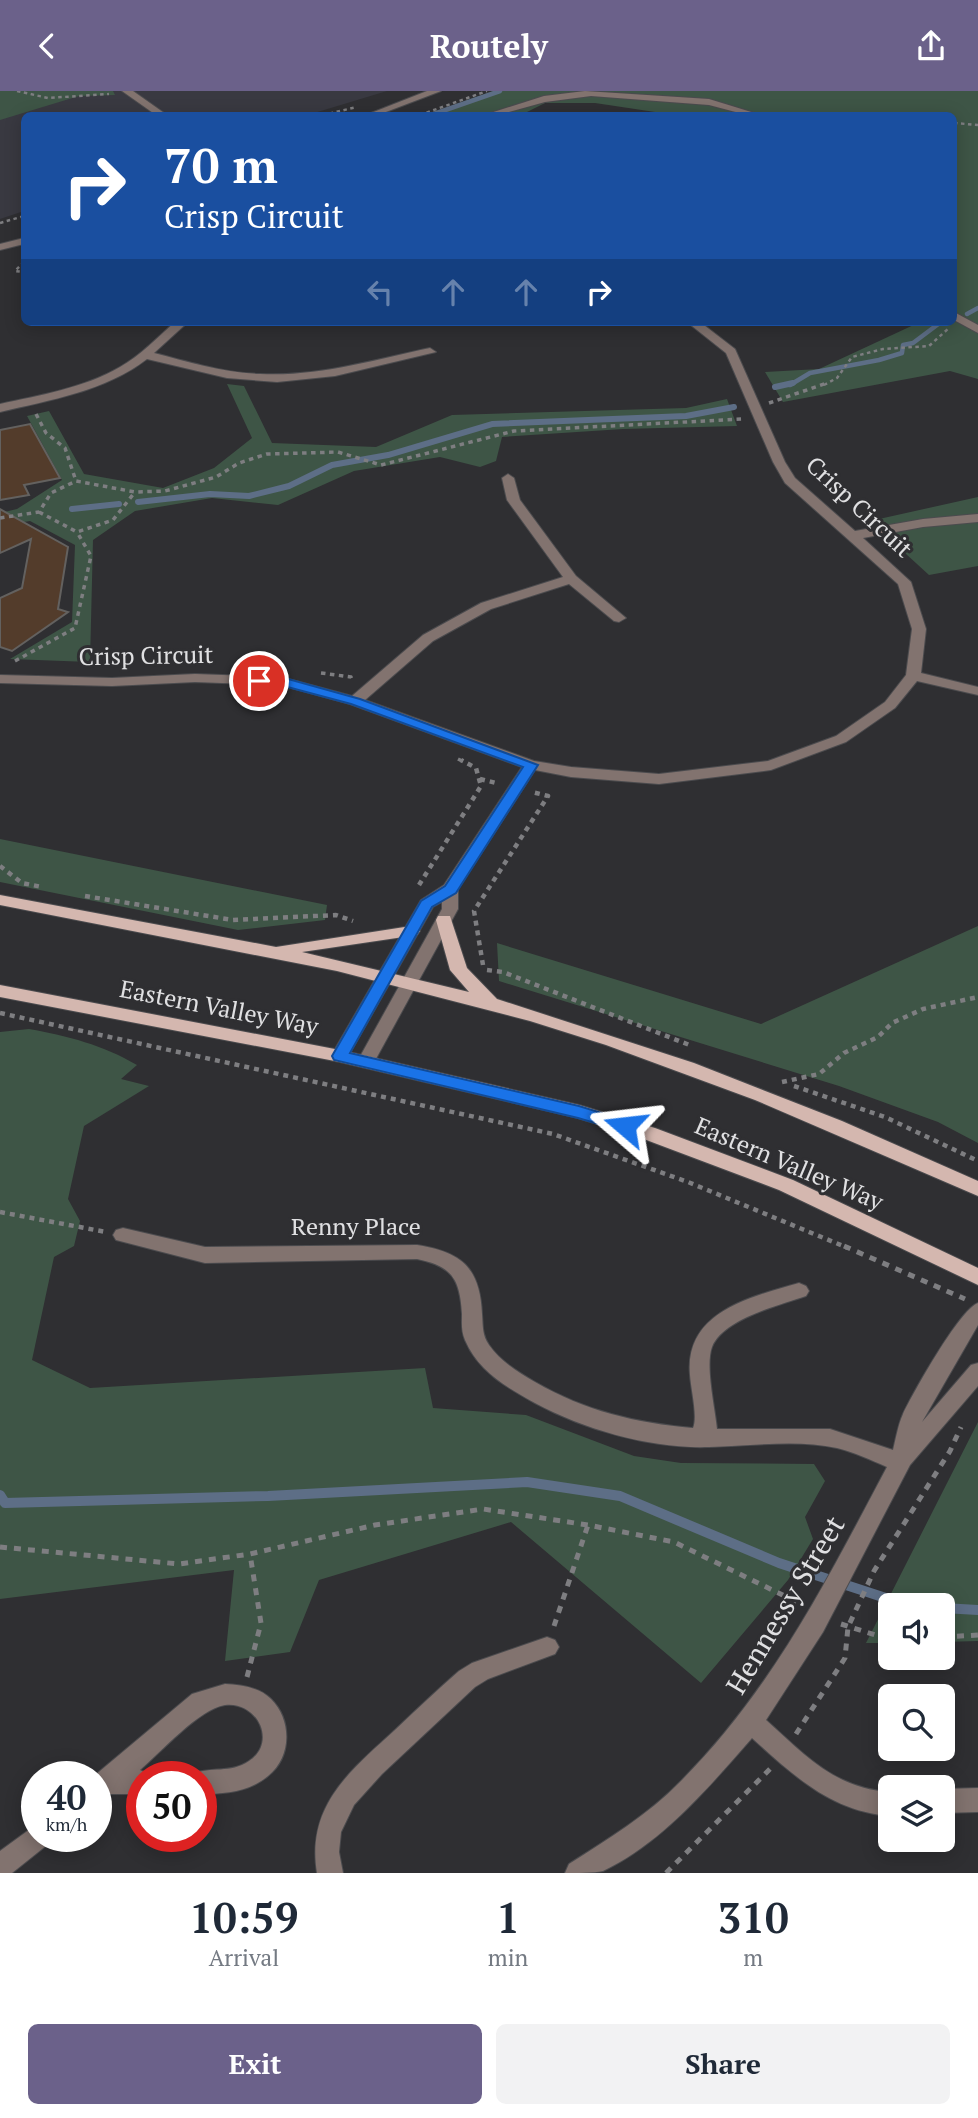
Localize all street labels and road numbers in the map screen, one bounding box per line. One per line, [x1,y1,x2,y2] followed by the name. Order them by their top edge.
[800,449,920,564] street label: Crisp Circuit
[78,638,214,672] street label: Crisp Circuit
[117,972,322,1042] street label: Eastern Valley Way
[690,1109,889,1218] street label: Eastern Valley Way
[291,1210,421,1242] street label: Renny Place
[717,1508,853,1701] street label: Hennessy Street

